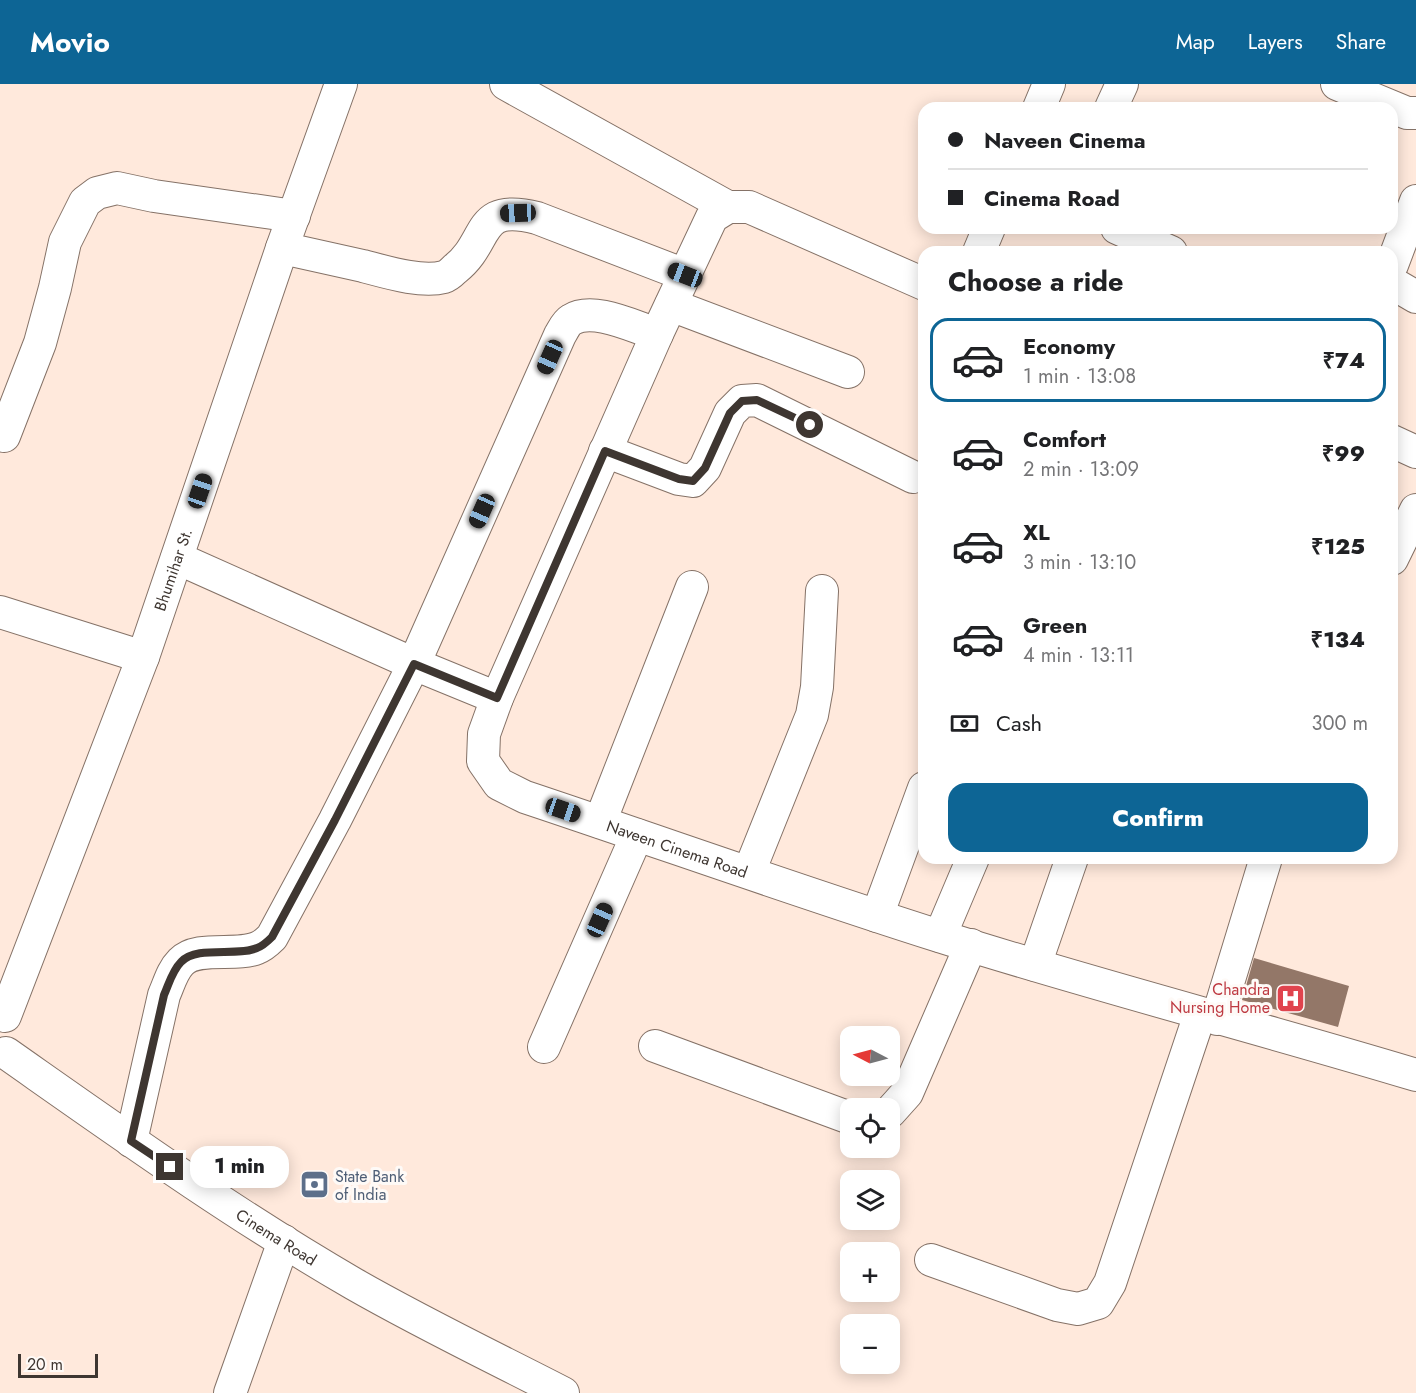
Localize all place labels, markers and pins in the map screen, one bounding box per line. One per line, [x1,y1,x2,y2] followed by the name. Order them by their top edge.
[1170,978,1270,1019] place label: Chandra Nursing Home
[1275,982,1307,1014] hospital icon: Chandra Nursing Home
[335,1165,405,1206] place label: State Bank of India
[298,1169,330,1201] bank icon: State Bank of India

